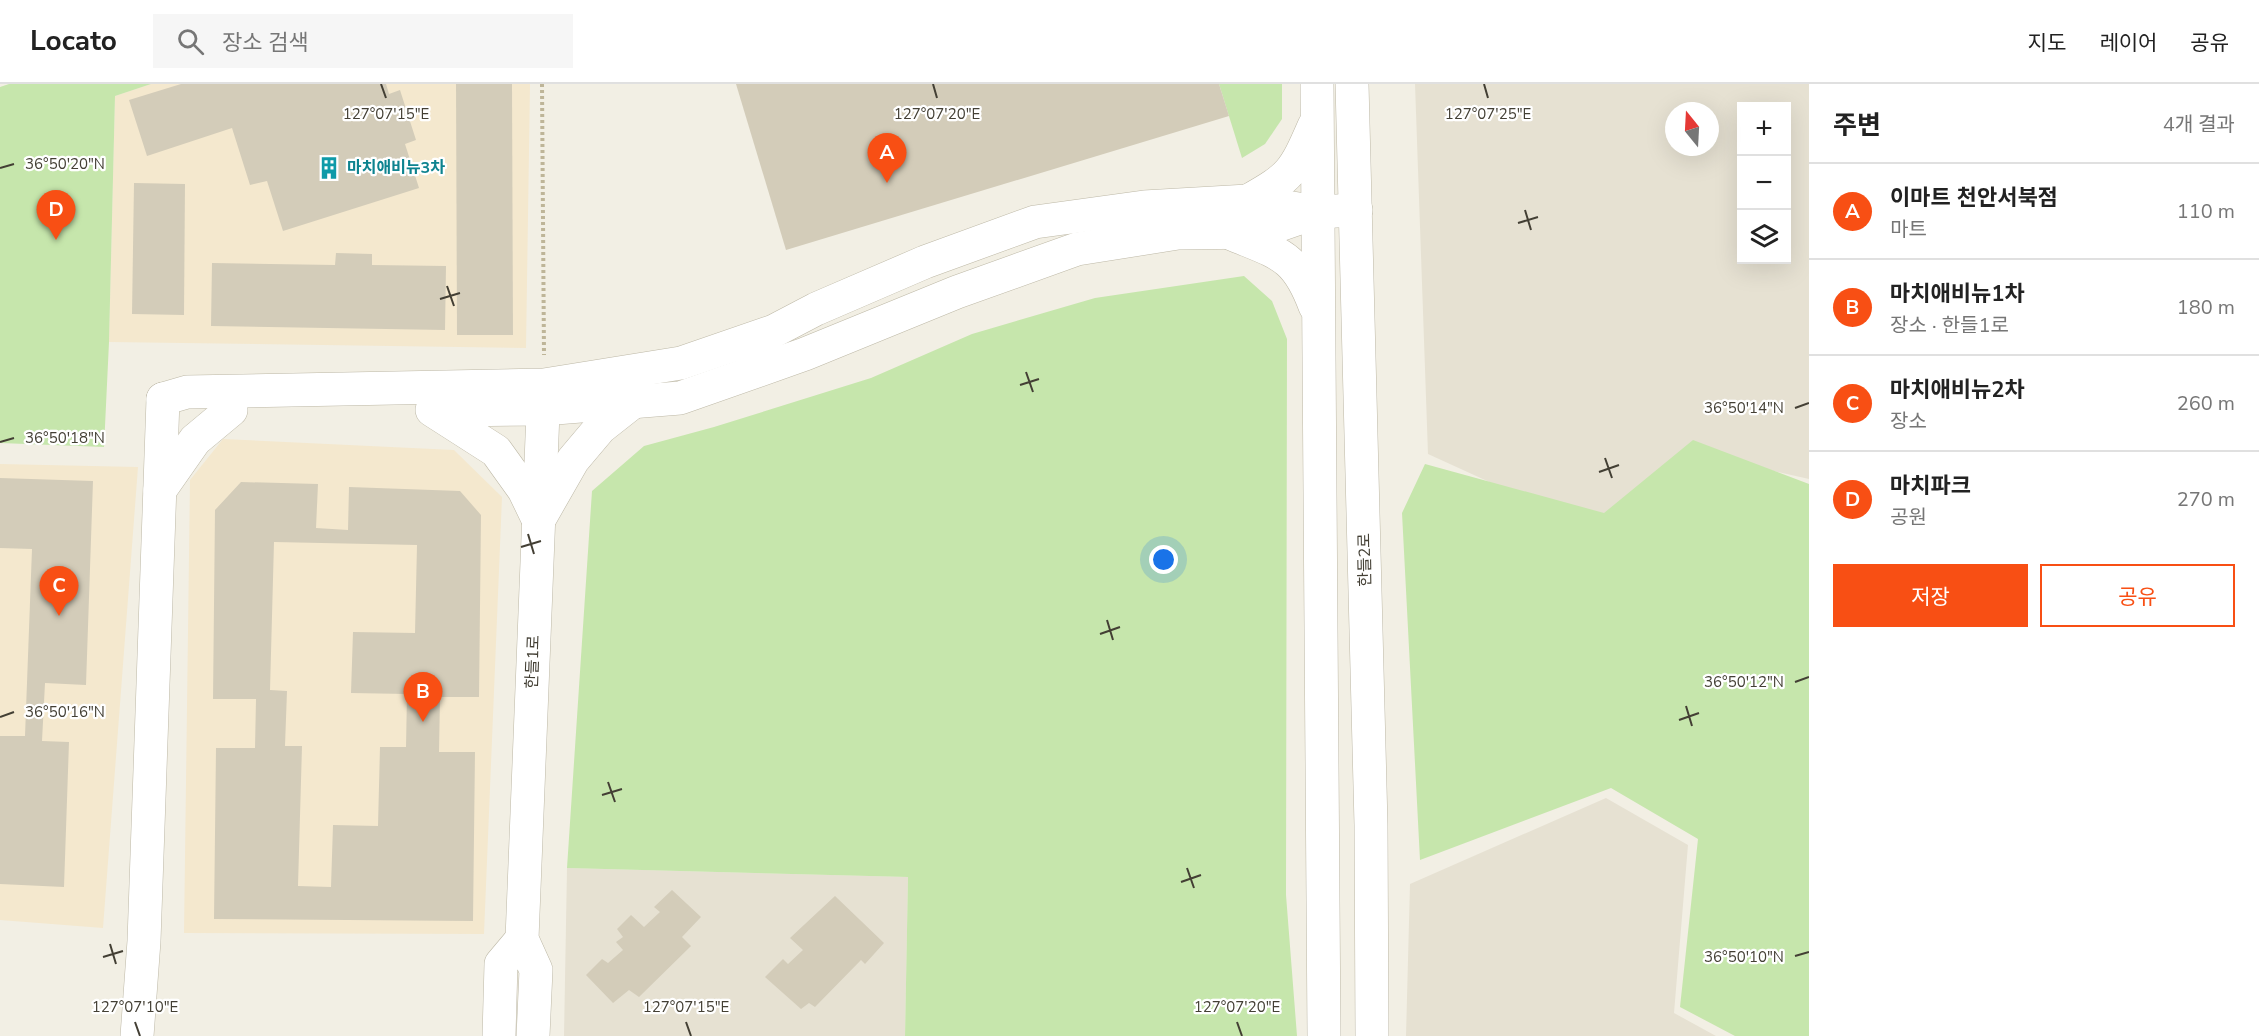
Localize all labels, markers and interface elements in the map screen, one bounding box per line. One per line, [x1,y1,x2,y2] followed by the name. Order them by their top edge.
[153,14,573,68] search box
[30,22,117,60] text: Locato
[174,25,207,58] icon: search
[222,28,309,58] text: 장소 검색
[2028,29,2066,57] text: 지도
[2099,29,2157,57] text: 레이어
[2190,29,2229,57] text: 공유
[1665,102,1719,156] north arrow
[1737,102,1791,264] map controls
[1737,102,1791,156] button: +
[343,104,429,124] text: 127°07'15"E
[894,104,980,124] text: 127°07'20"E
[1445,104,1531,124] text: 127°07'25"E
[1833,108,1881,143] text: 주변
[2163,111,2235,138] text: 4개 결과
[868,134,906,183] pin: A
[25,154,105,174] text: 36°50'20"N
[316,155,342,181] building icon: 마치애비뉴3차
[1737,156,1791,210] button: −
[347,157,445,179] place label: 마치애비뉴3차
[1890,183,2058,213] text: 이마트 천안서북점
[36,190,76,240] pin: D
[1845,198,1860,225] text: A
[2177,198,2235,225] text: 110 m
[1737,210,1791,264] button: layers
[1890,216,1927,243] text: 마트
[1890,279,2025,309] text: 마치애비뉴1차
[1846,294,1859,321] text: B
[2177,294,2235,321] text: 180 m
[1890,312,2009,339] text: 장소 · 한들1로
[1890,375,2025,405] text: 마치애비뉴2차
[1846,390,1859,417] text: C
[2177,390,2235,417] text: 260 m
[1704,398,1784,418] text: 36°50'14"N
[1890,408,1927,435] text: 장소
[25,428,105,448] text: 36°50'18"N
[1890,471,1971,501] text: 마치파크
[1845,486,1860,513] text: D
[2177,486,2235,513] text: 270 m
[1890,504,1927,531] text: 공원
[1354,533,1376,587] street label: 한들2로
[1149,545,1178,574] your location
[1833,564,2028,627] button: 저장
[2040,564,2235,627] button: 공유
[40,566,78,616] pin: C
[521,634,545,689] street label: 한들1로
[404,672,442,722] pin: B
[1704,672,1784,692] text: 36°50'12"N
[25,702,105,722] text: 36°50'16"N
[1704,947,1784,967] text: 36°50'10"N
[92,997,178,1017] text: 127°07'10"E
[643,997,729,1017] text: 127°07'15"E
[1194,997,1280,1017] text: 127°07'20"E

